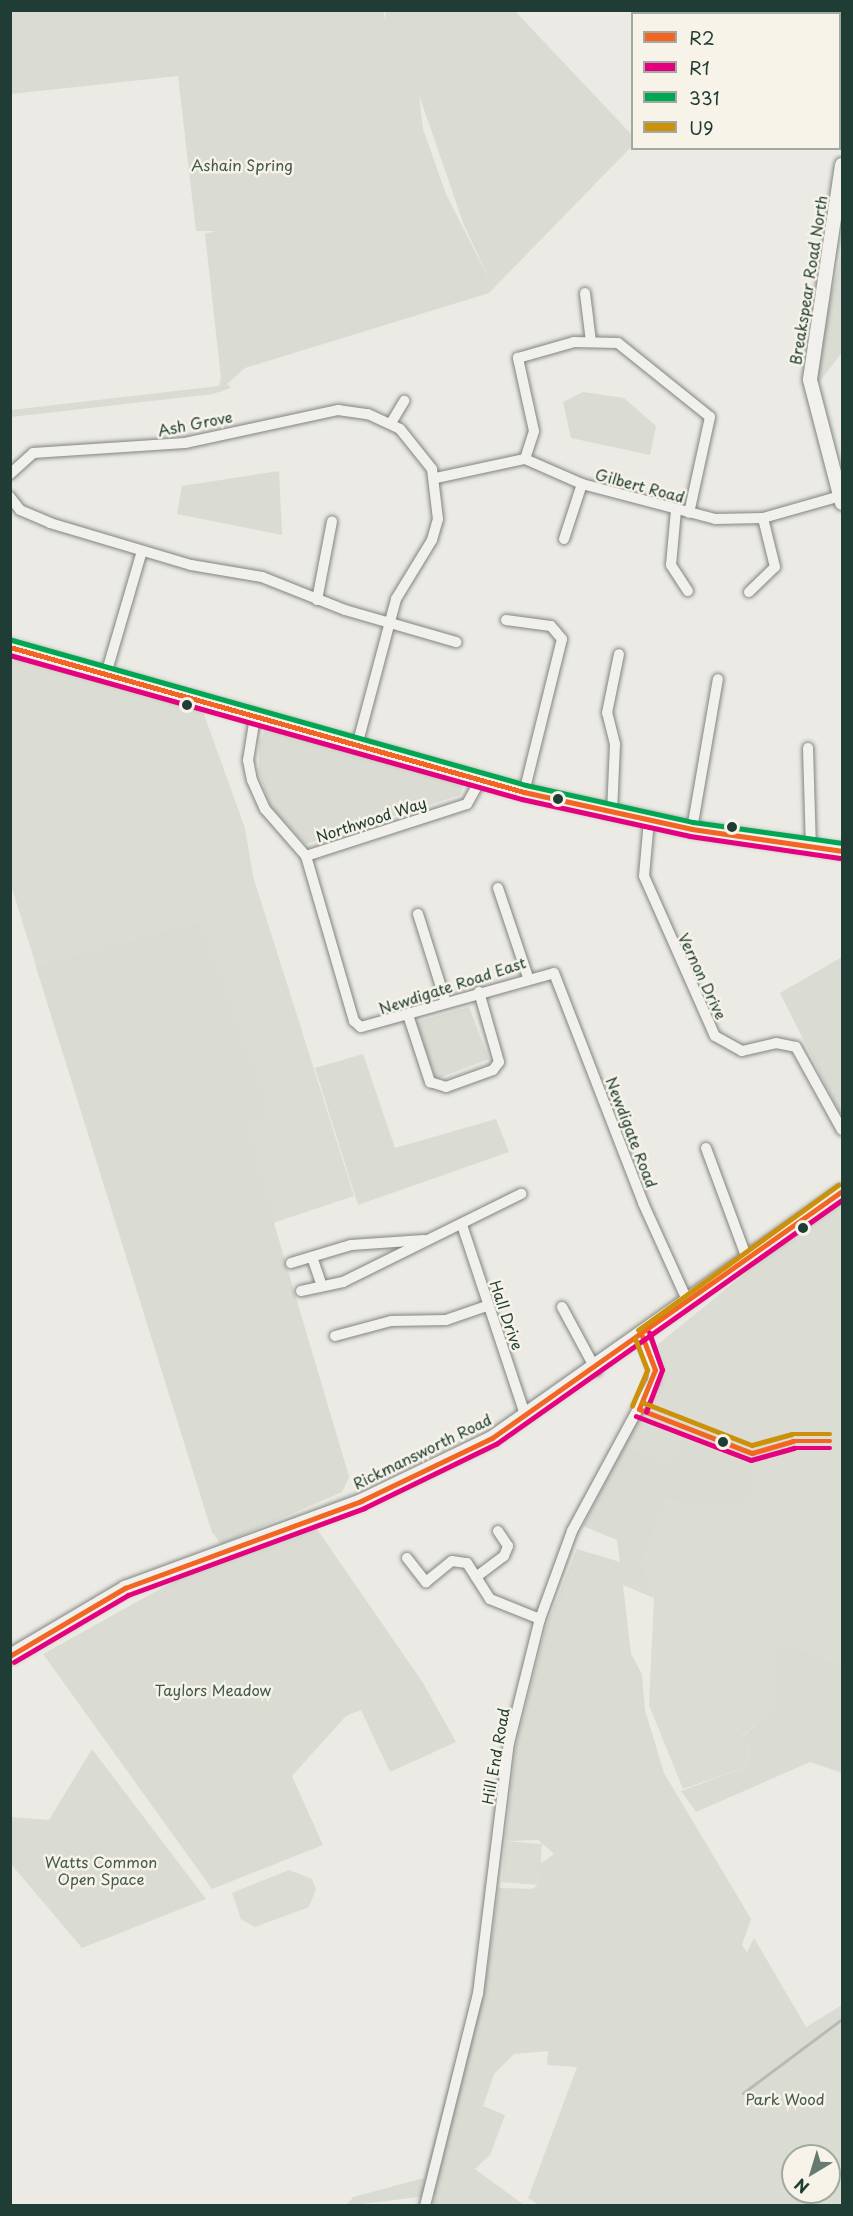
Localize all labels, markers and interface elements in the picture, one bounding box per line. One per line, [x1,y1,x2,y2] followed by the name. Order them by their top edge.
[631,12,841,150] legend
[689,24,715,51] text: R2
[689,54,710,81] text: R1
[689,84,719,111] text: 331
[689,114,714,141] text: U9
[191,156,293,174] park label: Ashain Spring
[786,195,830,365] street label: Breakspear Road North
[156,407,234,439] street label: Ash Grove
[593,464,687,506] street label: Gilbert Road
[181,699,193,711] unlabelled marker
[313,793,429,845] street label: Northwood Way
[552,793,564,805] unlabelled marker
[726,821,738,833] unlabelled marker
[675,930,731,1022] street label: Vernon Drive
[376,953,528,1017] street label: Newdigate Road East
[603,1074,661,1190] street label: Newdigate Road
[797,1222,809,1234] unlabelled marker
[487,1278,527,1352] street label: Hall Drive
[350,1410,494,1492] street label: Rickmansworth Road
[717,1436,729,1448] unlabelled marker
[154,1681,272,1699] park label: Taylors Meadow
[478,1706,512,1806] street label: Hill End Road
[45,1852,157,1887] park label: Watts Common Open Space
[746,2090,824,2108] park label: Park Wood
[781,2144,841,2204] north arrow
[789,2173,814,2200] text: N

